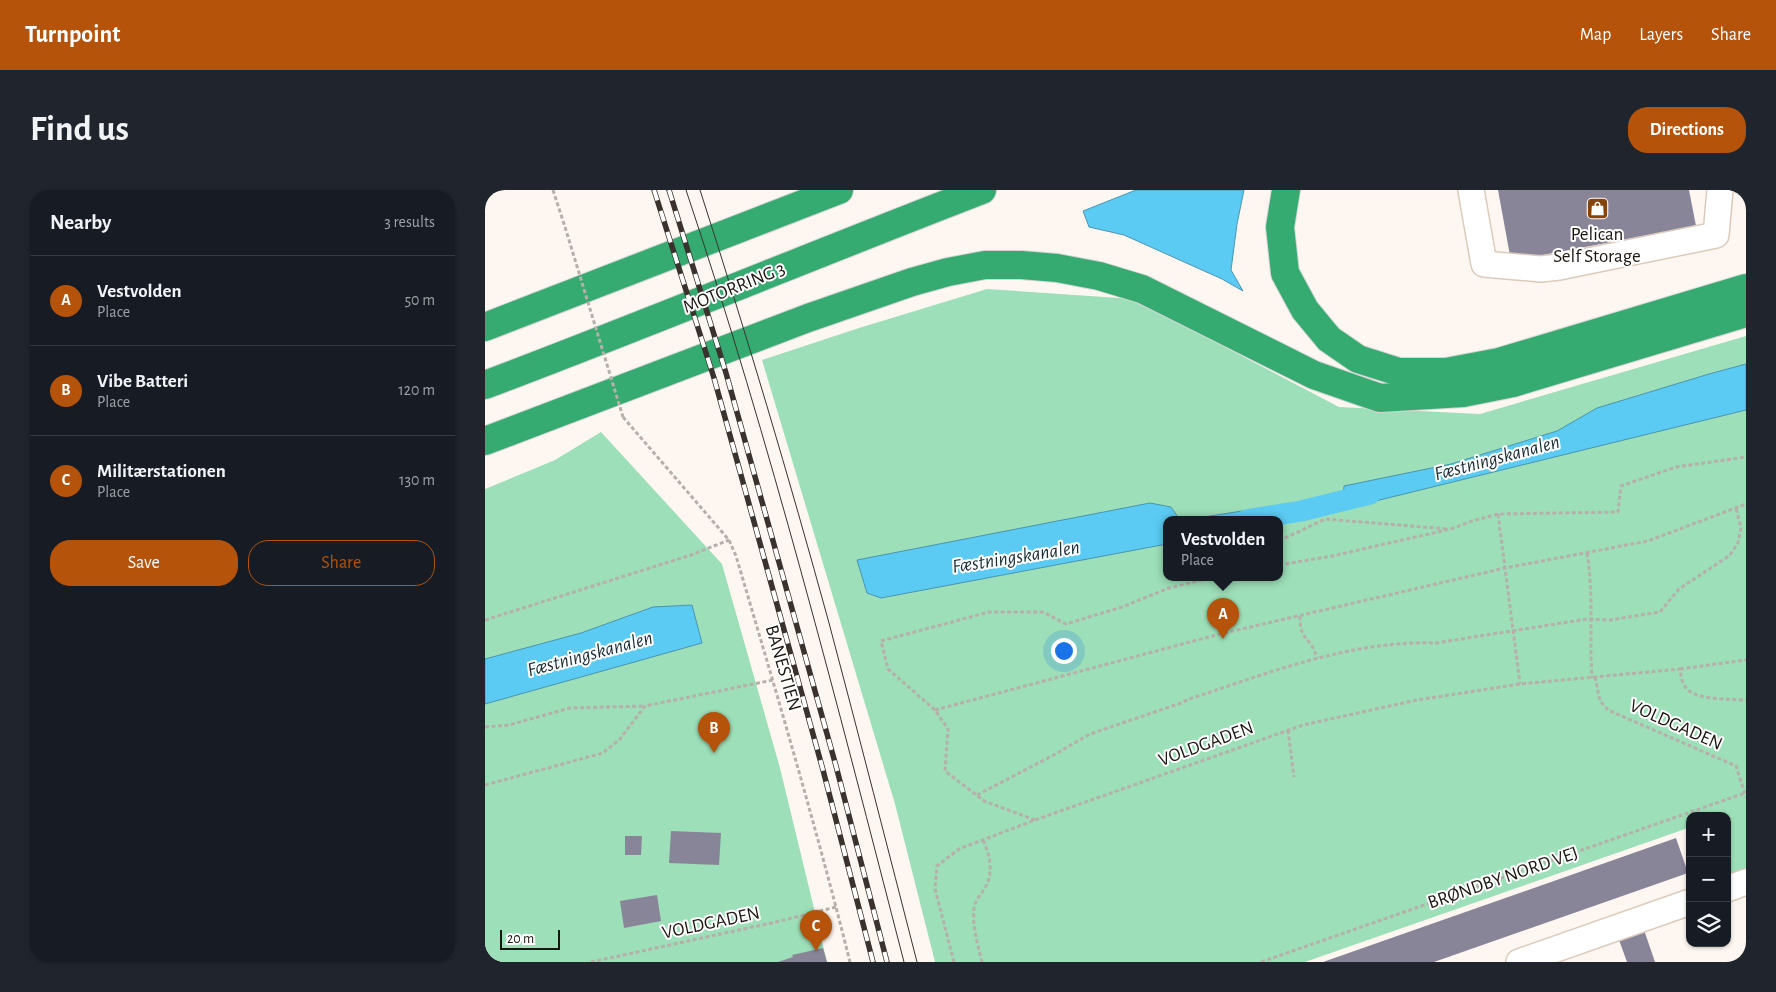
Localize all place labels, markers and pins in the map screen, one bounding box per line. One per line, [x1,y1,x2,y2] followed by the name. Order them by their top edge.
[1585,196,1609,220] shop icon: Pelican Self Storage
[1553,225,1641,266] place label: Pelican Self Storage
[1207,598,1239,639] pin: A
[698,712,730,753] pin: B
[800,910,832,951] pin: C

